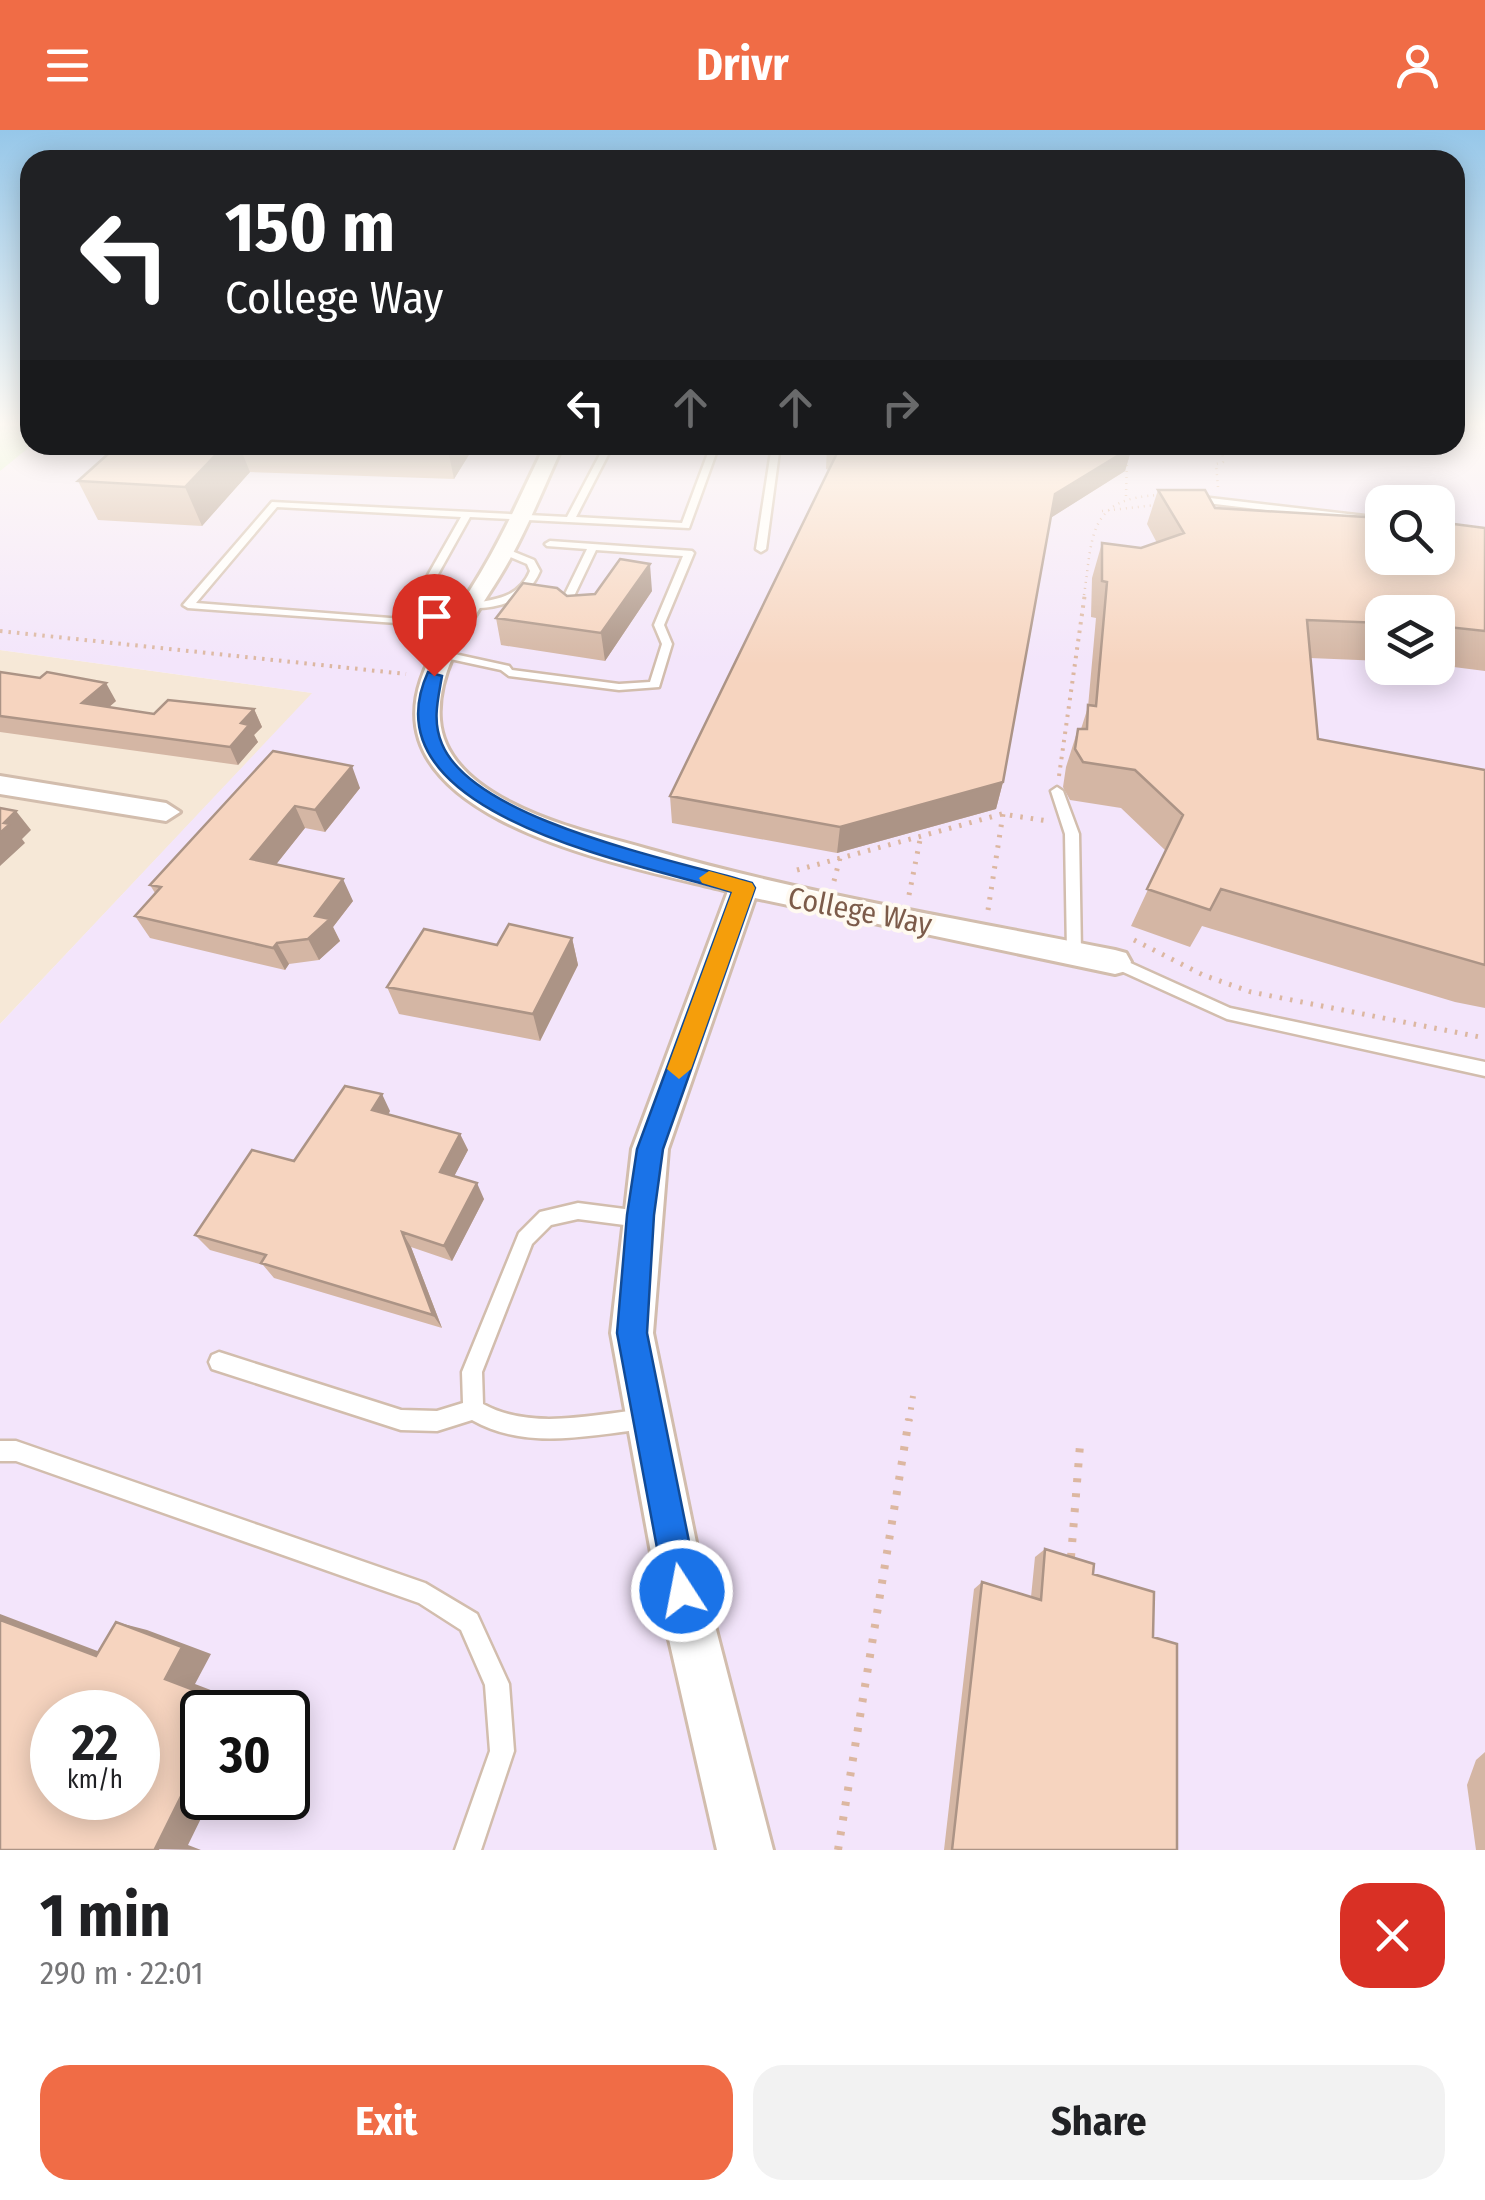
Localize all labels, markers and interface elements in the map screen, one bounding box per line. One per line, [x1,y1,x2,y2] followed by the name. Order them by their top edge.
[40,38,95,93] icon: menu
[696,38,789,92] text: Drivr
[1390,38,1445,93] icon: person
[225,186,395,270] text: 150 m
[60,190,190,320] icon: left
[225,271,443,325] text: College Way
[558,380,613,435] icon: left
[663,380,718,435] icon: ahead
[768,380,823,435] icon: ahead
[873,380,928,435] icon: right
[1365,485,1455,685] map controls
[1365,485,1455,575] button: search
[392,574,477,677] pin
[407,589,462,644] icon: arrive
[1365,595,1455,685] button: layers
[785,879,936,943] street label: College Way
[630,1539,734,1643] position arrow
[180,1690,310,1820] speed limit sign: 30
[72,1713,118,1773] text: 22
[67,1765,123,1795] text: km/h
[40,1880,171,1952] text: 1 min
[1340,1883,1445,1988] button: close
[40,1954,203,1992] text: 290 m · 22:01
[40,2065,733,2180] button: Exit
[753,2065,1445,2180] button: Share

